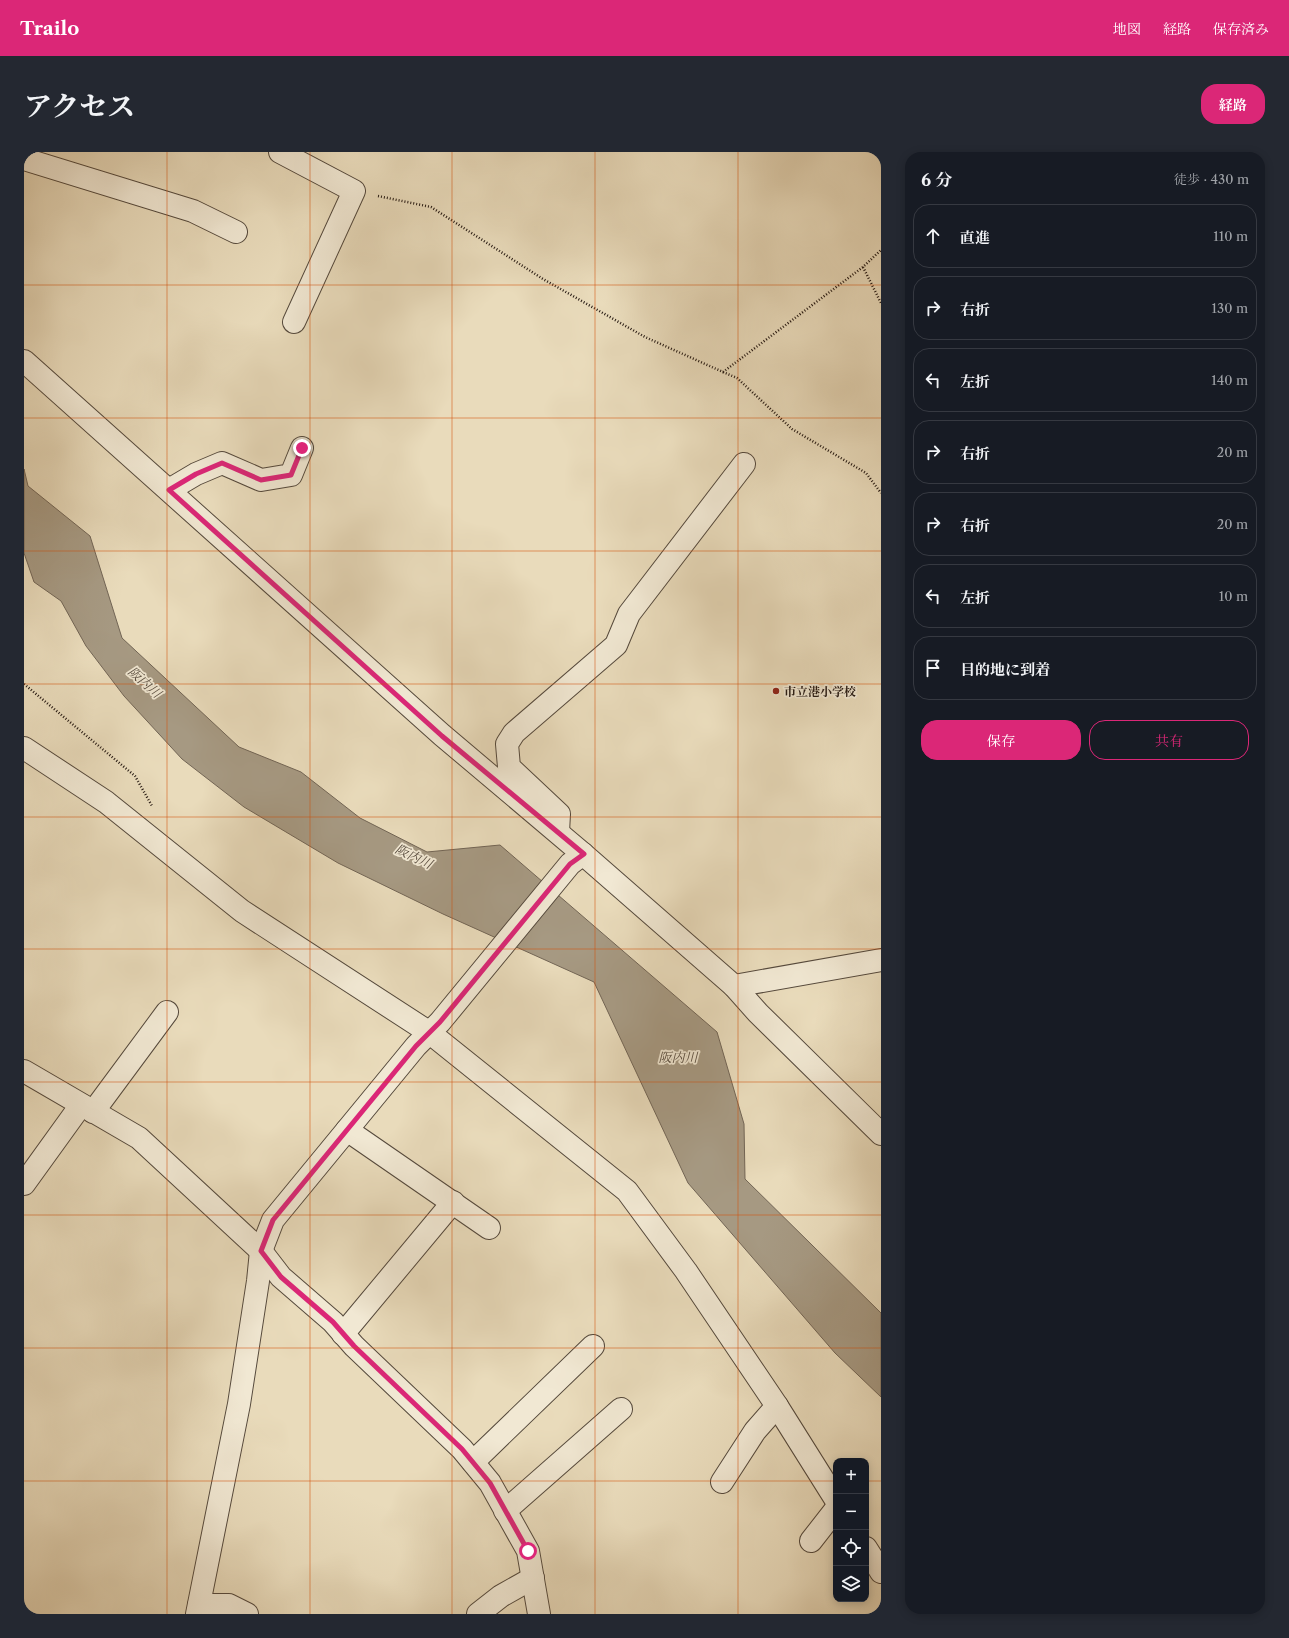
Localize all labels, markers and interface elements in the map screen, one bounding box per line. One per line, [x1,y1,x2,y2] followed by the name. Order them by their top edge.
[20,17,79,40] text: Trailo
[1113,20,1141,38] text: 地図
[1163,20,1191,38] text: 経路
[1213,20,1269,38] text: 保存済み
[1201,84,1265,124] button: 経路
[24,89,135,123] text: アクセス
[921,170,952,190] text: 6 分
[1174,171,1249,187] text: 徒歩 · 430 m
[922,225,944,247] icon: ahead
[960,228,990,247] text: 直進
[1213,228,1248,244] text: 110 m
[922,297,944,319] icon: right
[960,300,990,319] text: 右折
[1212,300,1248,316] text: 130 m
[922,369,944,391] icon: left
[960,372,990,391] text: 左折
[1211,372,1248,388] text: 140 m
[293,439,311,457] route end
[922,441,944,463] icon: right
[960,444,990,463] text: 右折
[1217,444,1248,460] text: 20 m
[922,513,944,535] icon: right
[960,516,990,535] text: 右折
[1217,516,1248,532] text: 20 m
[922,585,944,607] icon: left
[960,588,990,607] text: 左折
[1219,588,1248,604] text: 10 m
[922,657,944,679] icon: arrive
[960,660,1050,679] text: 目的地に到着
[125,663,166,702] water label: 阪内川
[784,684,856,699] place label: 市立港小学校
[771,686,781,696] marker: 市立港小学校
[921,720,1081,760] button: 保存
[1089,720,1249,760] button: 共有
[393,840,437,873] water label: 阪内川
[658,1049,699,1065] water label: 阪内川
[833,1458,869,1602] map controls
[833,1458,869,1494] button: +
[833,1494,869,1530] button: −
[833,1530,869,1566] button: locate
[519,1542,537,1560] route start
[833,1566,869,1602] button: layers

